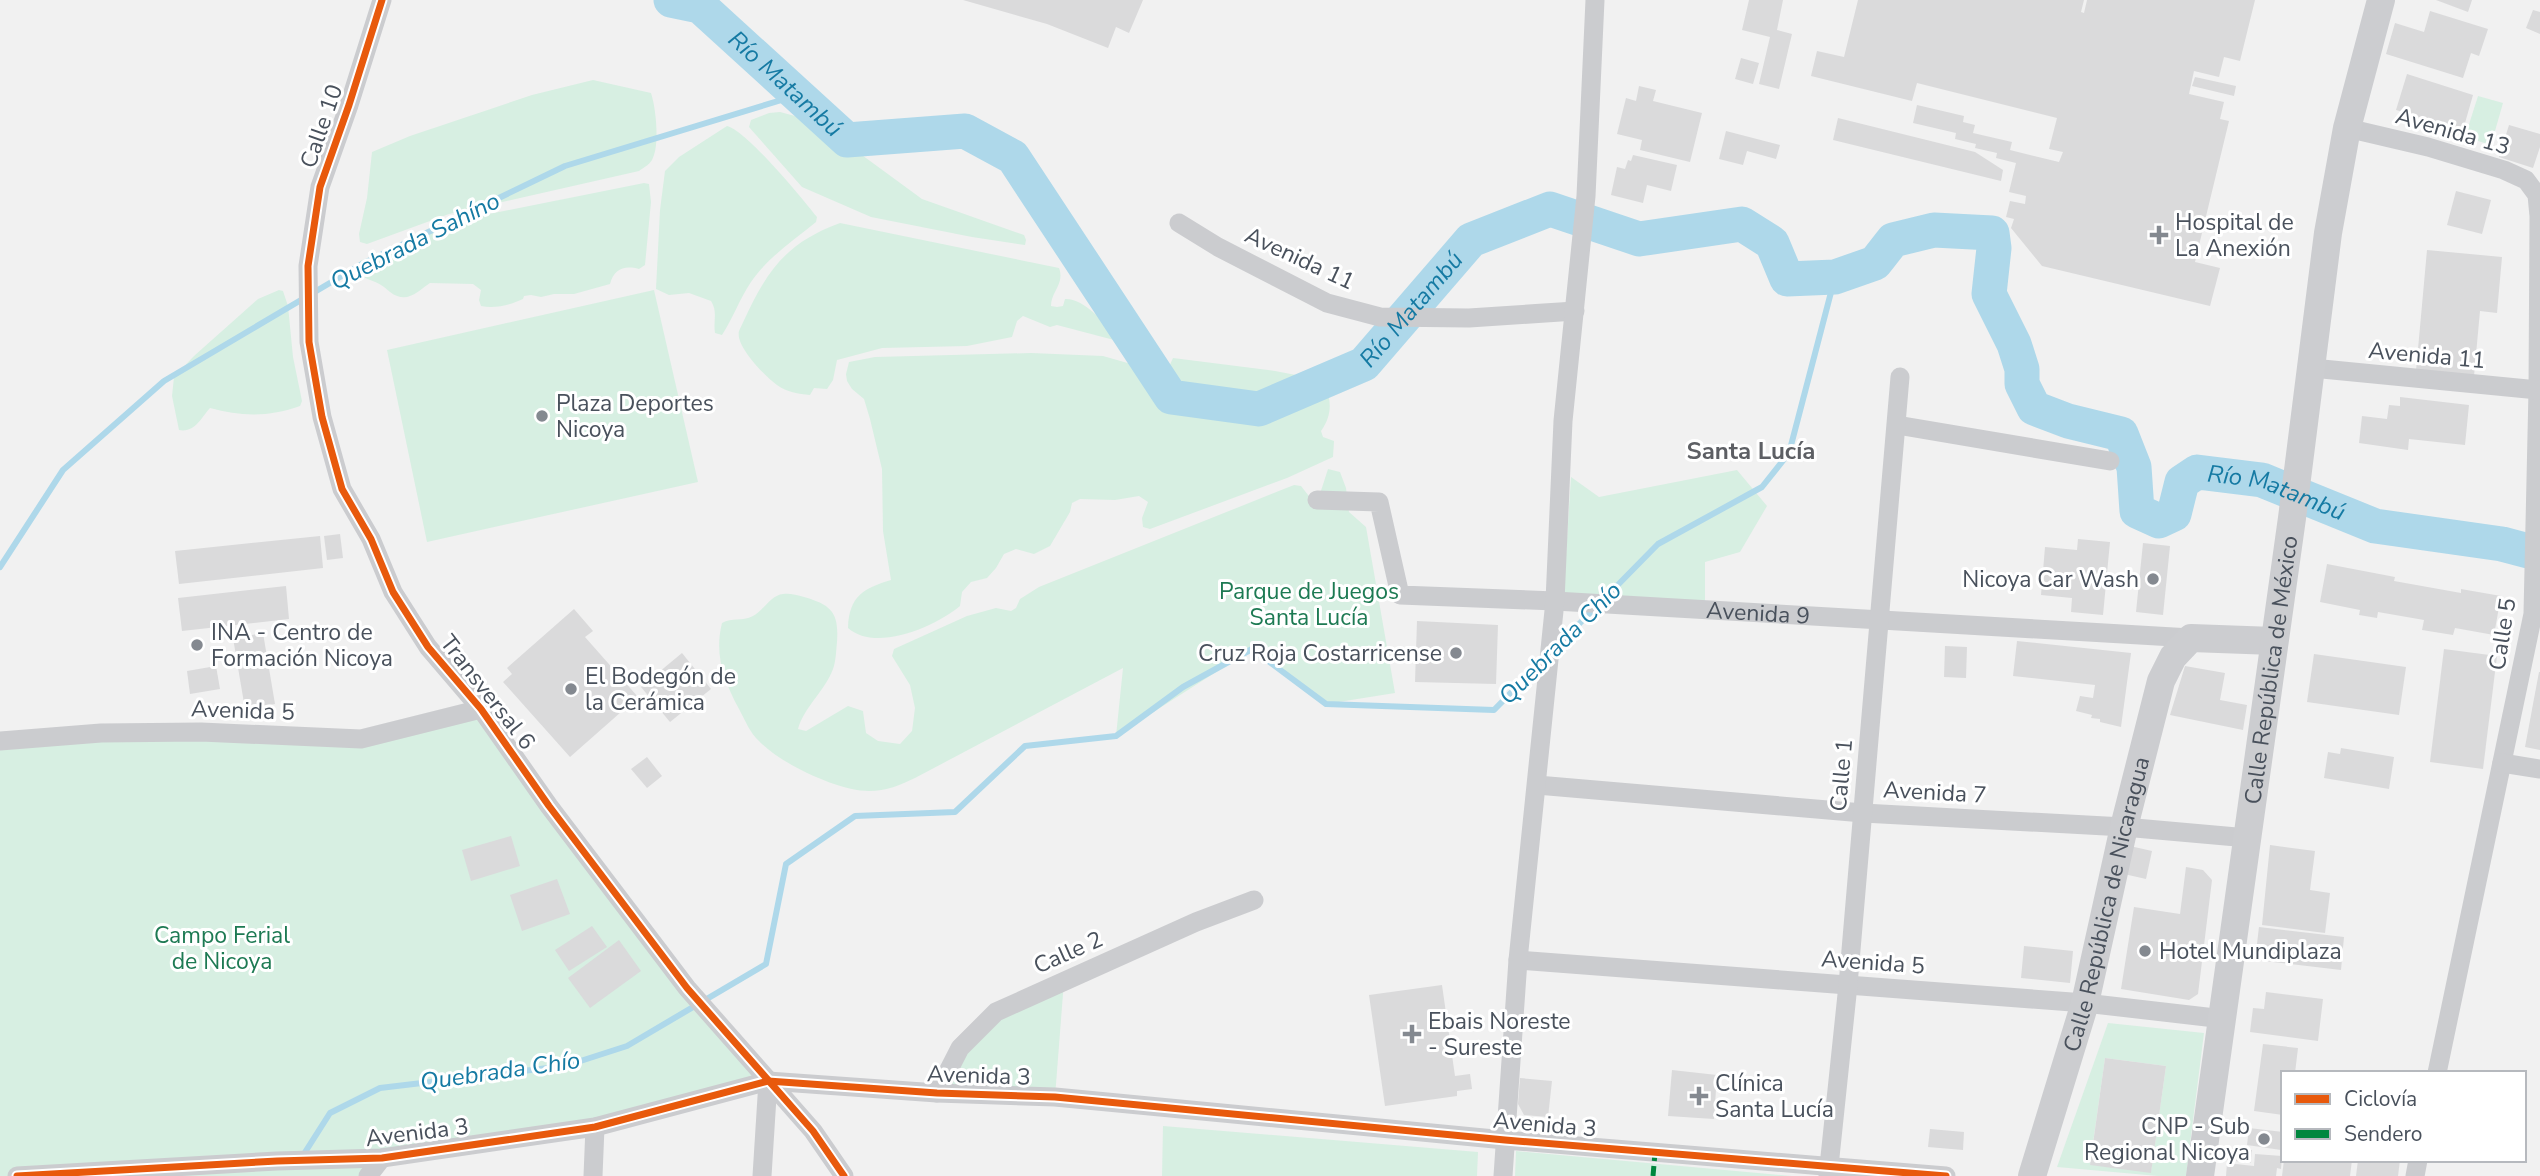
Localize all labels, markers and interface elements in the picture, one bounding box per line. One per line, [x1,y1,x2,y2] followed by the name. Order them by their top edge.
[721,24,849,144] water label: Río Matambú
[293,80,350,172] street label: Calle 10
[2392,100,2514,163] street label: Avenida 13
[325,184,505,298] water label: Quebrada Sahíno
[2175,207,2294,264] place label: Hospital de La Anexión
[1240,220,1360,297] street label: Avenida 11
[2149,225,2169,245] marker: Hospital de La Anexión
[1352,245,1470,374] water label: Río Matambú
[2367,335,2487,376] street label: Avenida 11
[556,388,714,445] place label: Plaza Deportes Nicoya
[534,408,550,424] marker: Plaza Deportes Nicoya
[1687,435,1815,467] district label: Santa Lucía
[2206,457,2350,528] water label: Río Matambú
[2237,534,2305,806] street label: Calle República de México
[1962,564,2139,595] place label: Nicoya Car Wash
[2145,571,2161,587] marker: Nicoya Car Wash
[1492,575,1628,711] water label: Quebrada Chío
[1219,576,1399,633] park label: Parque de Juegos Santa Lucía
[1705,595,1811,632] street label: Avenida 9
[2481,596,2523,672] street label: Calle 5
[211,617,393,674] place label: INA - Centro de Formación Nicoya
[433,628,542,756] street label: Transversal 6
[189,637,205,653] marker: INA - Centro de Formación Nicoya
[1198,638,1442,669] place label: Cruz Roja Costarricense
[1448,645,1464,661] marker: Cruz Roja Costarricense
[585,661,736,718] place label: El Bodegón de la Cerámica
[563,681,579,697] marker: El Bodegón de la Cerámica
[191,693,295,728] street label: Avenida 5
[1823,737,1860,813] street label: Calle 1
[2056,753,2157,1056] street label: Calle República de Nicaragua
[1882,774,1988,811] street label: Avenida 7
[154,920,290,977] park label: Campo Ferial de Nicoya
[1029,924,1108,981] street label: Calle 2
[2159,936,2342,967] place label: Hotel Mundiplaza
[1820,943,1926,982] street label: Avenida 5
[2137,943,2153,959] marker: Hotel Mundiplaza
[1428,1006,1571,1063] place label: Ebais Noreste - Sureste
[1402,1024,1422,1044] marker: Ebais Noreste - Sureste
[418,1044,582,1098] water label: Quebrada Chío
[927,1058,1031,1093] street label: Avenida 3
[1715,1068,1834,1125] place label: Clínica Santa Lucía
[2281,1071,2526,1162] legend
[2344,1085,2417,1113] text: Ciclovía
[1689,1086,1709,1106] marker: Clínica Santa Lucía
[1492,1105,1598,1144] street label: Avenida 3
[364,1111,470,1154] street label: Avenida 3
[2084,1111,2250,1168] place label: CNP - Sub Regional Nicoya
[2344,1120,2423,1148] text: Sendero
[2256,1131,2272,1147] marker: CNP - Sub Regional Nicoya

